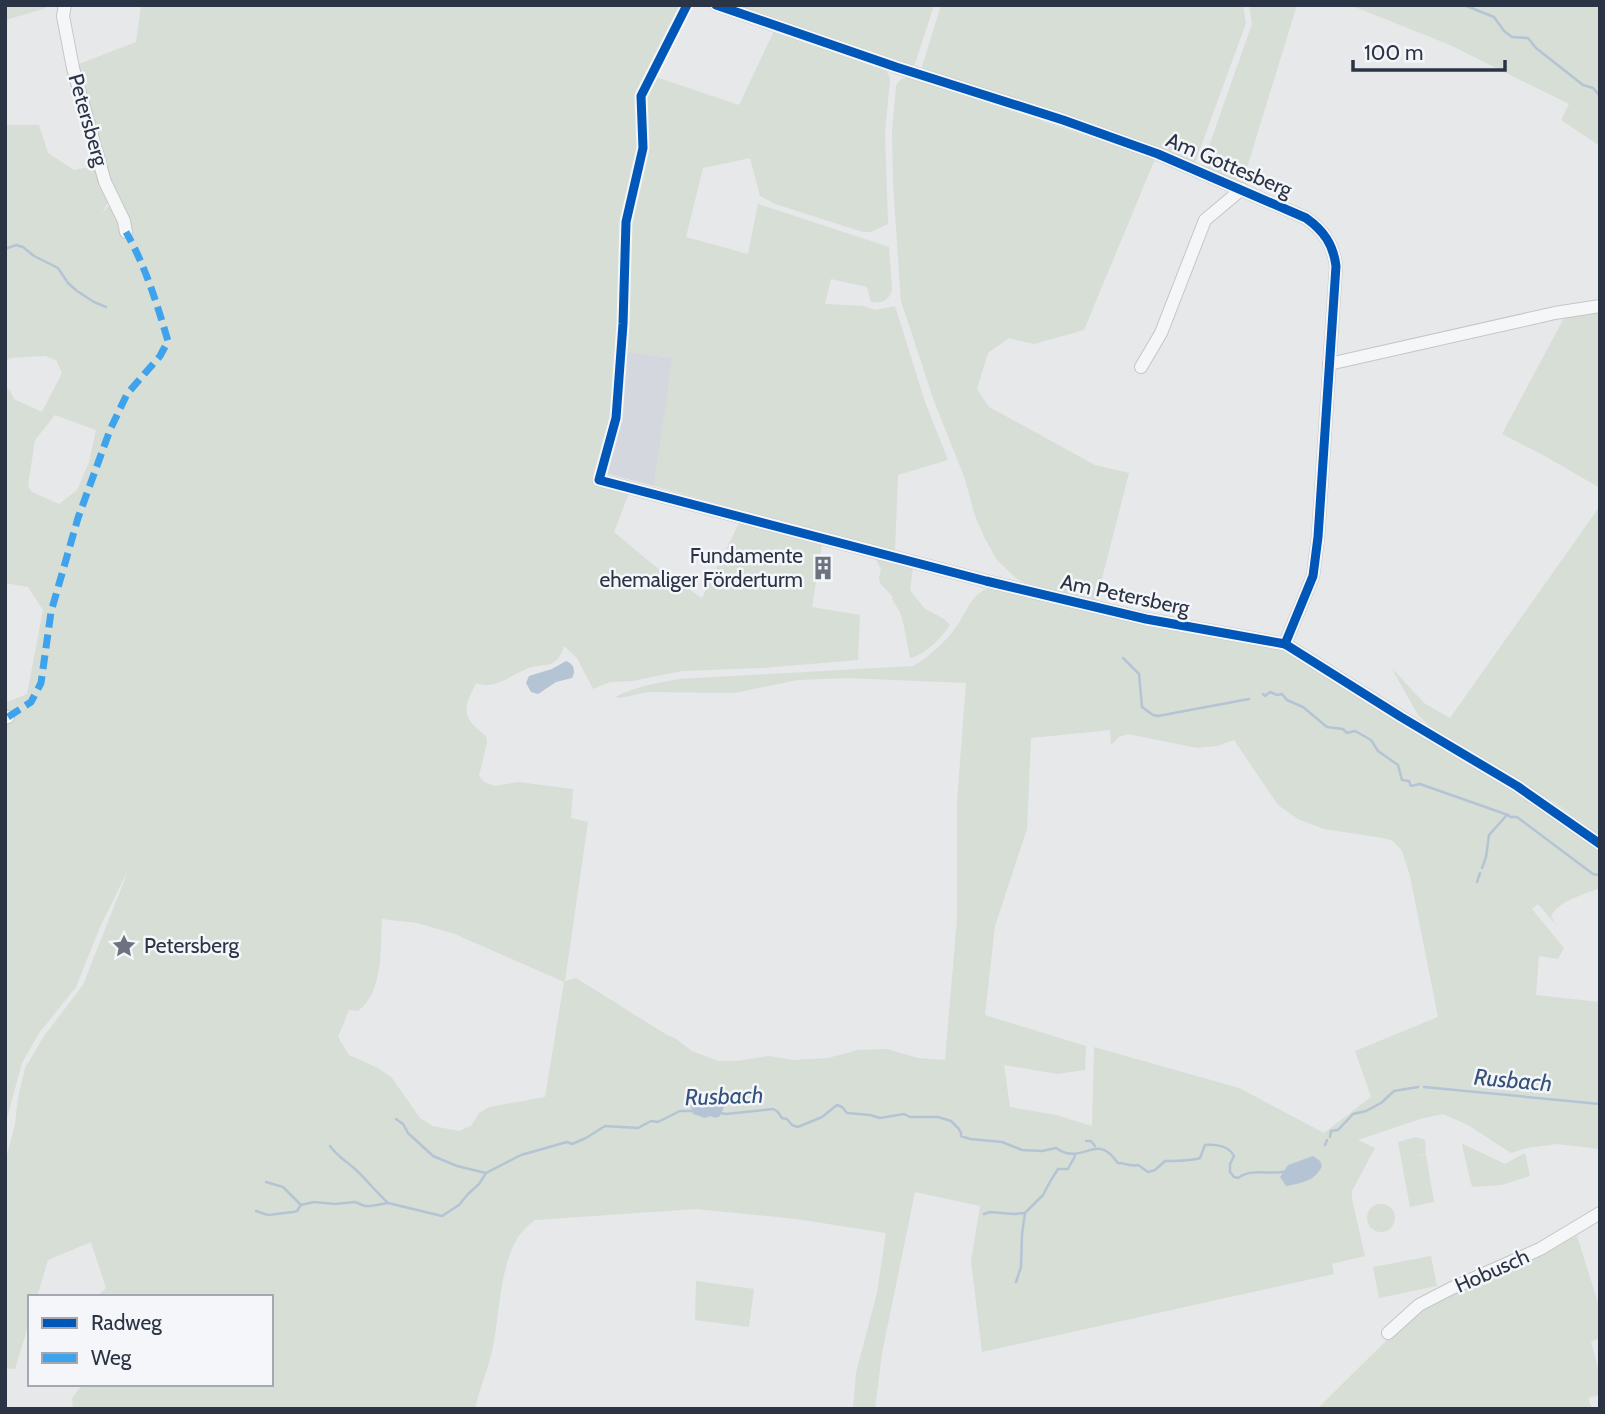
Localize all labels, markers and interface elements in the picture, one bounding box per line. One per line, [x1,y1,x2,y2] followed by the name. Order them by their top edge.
[1353,28,1505,72] scale bar
[1364,40,1423,65] text: 100 m
[63,71,114,169] street label: Petersberg
[1162,127,1296,203] street label: Am Gottesberg
[599,543,803,592] place label: Fundamente ehemaliger Förderturm
[809,554,837,582] building icon: Fundamente ehemaliger Förderturm
[1058,569,1192,620] street label: Am Petersberg
[110,932,138,960] place icon: Petersberg
[144,933,239,958] place label: Petersberg
[1473,1063,1553,1097] water label: Rusbach
[684,1081,764,1111] water label: Rusbach
[1451,1243,1533,1298] street label: Hobusch
[28,1295,273,1386] legend
[91,1310,162,1335] text: Radweg
[91,1345,132,1370] text: Weg

